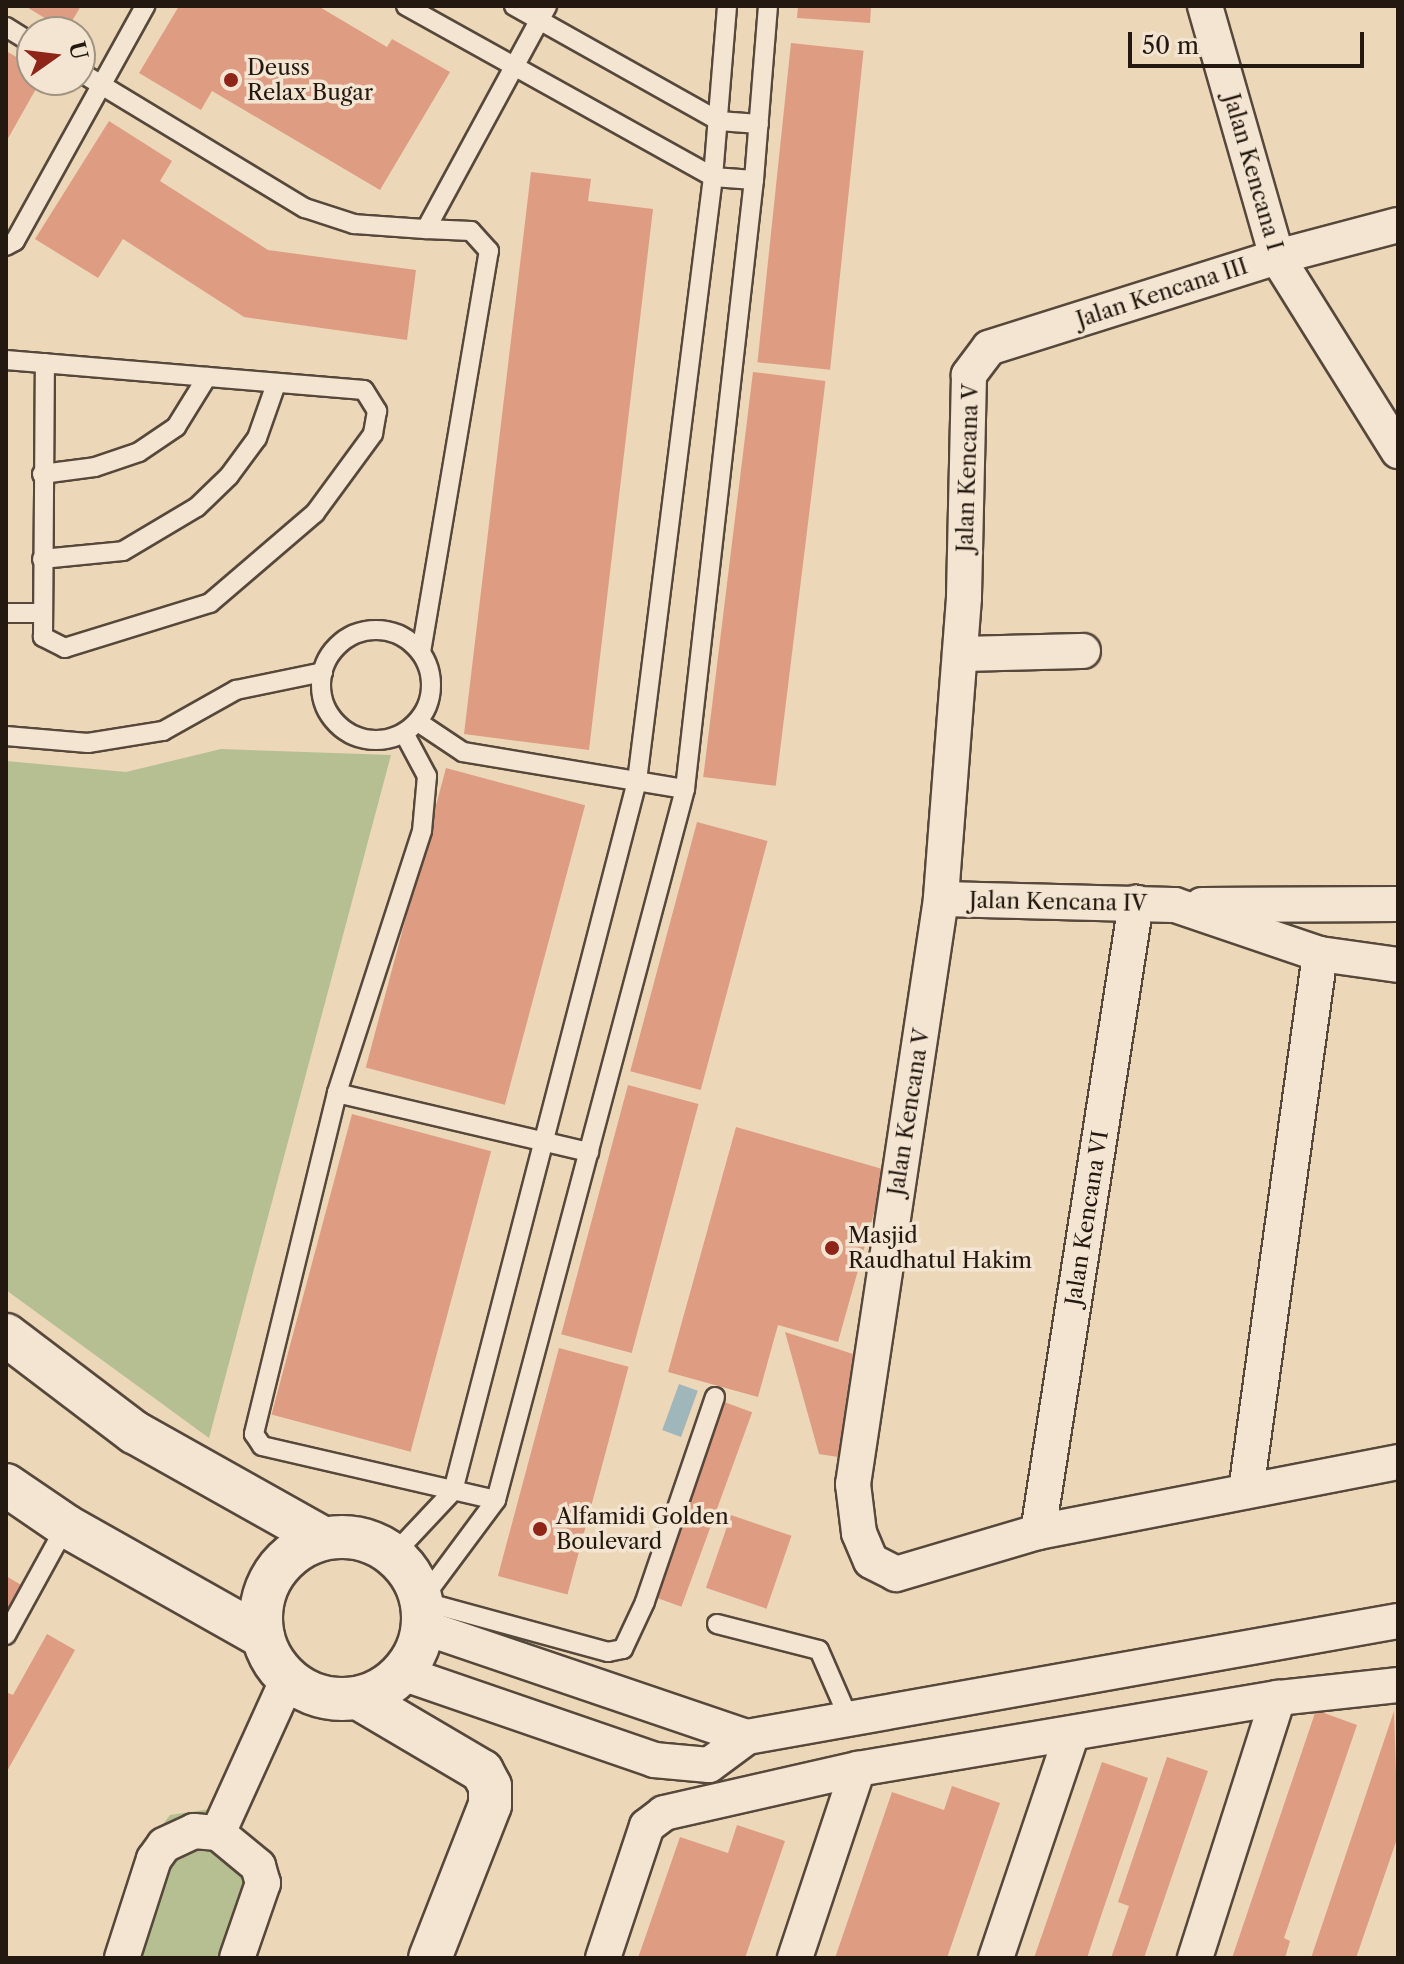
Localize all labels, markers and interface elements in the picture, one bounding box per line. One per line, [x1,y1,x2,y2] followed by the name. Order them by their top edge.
[16,16,96,96] north arrow
[1132,16,1368,66] scale bar
[1142,31,1199,60] text: 50 m
[63,39,93,62] text: U
[247,54,373,106] place label: Deuss Relax Bugar
[222,71,240,89] marker: Deuss Relax Bugar
[1218,90,1288,254] street label: Jalan Kencana I
[1073,253,1251,333] street label: Jalan Kencana III
[952,383,984,553] street label: Jalan Kencana V
[969,887,1147,917] street label: Jalan Kencana IV
[883,1026,935,1198] street label: Jalan Kencana V
[1060,1128,1114,1308] street label: Jalan Kencana VI
[848,1222,1032,1274] place label: Masjid Raudhatul Hakim
[823,1239,841,1257] marker: Masjid Raudhatul Hakim
[556,1503,729,1554] place label: Alfamidi Golden Boulevard
[531,1520,549,1538] marker: Alfamidi Golden Boulevard

